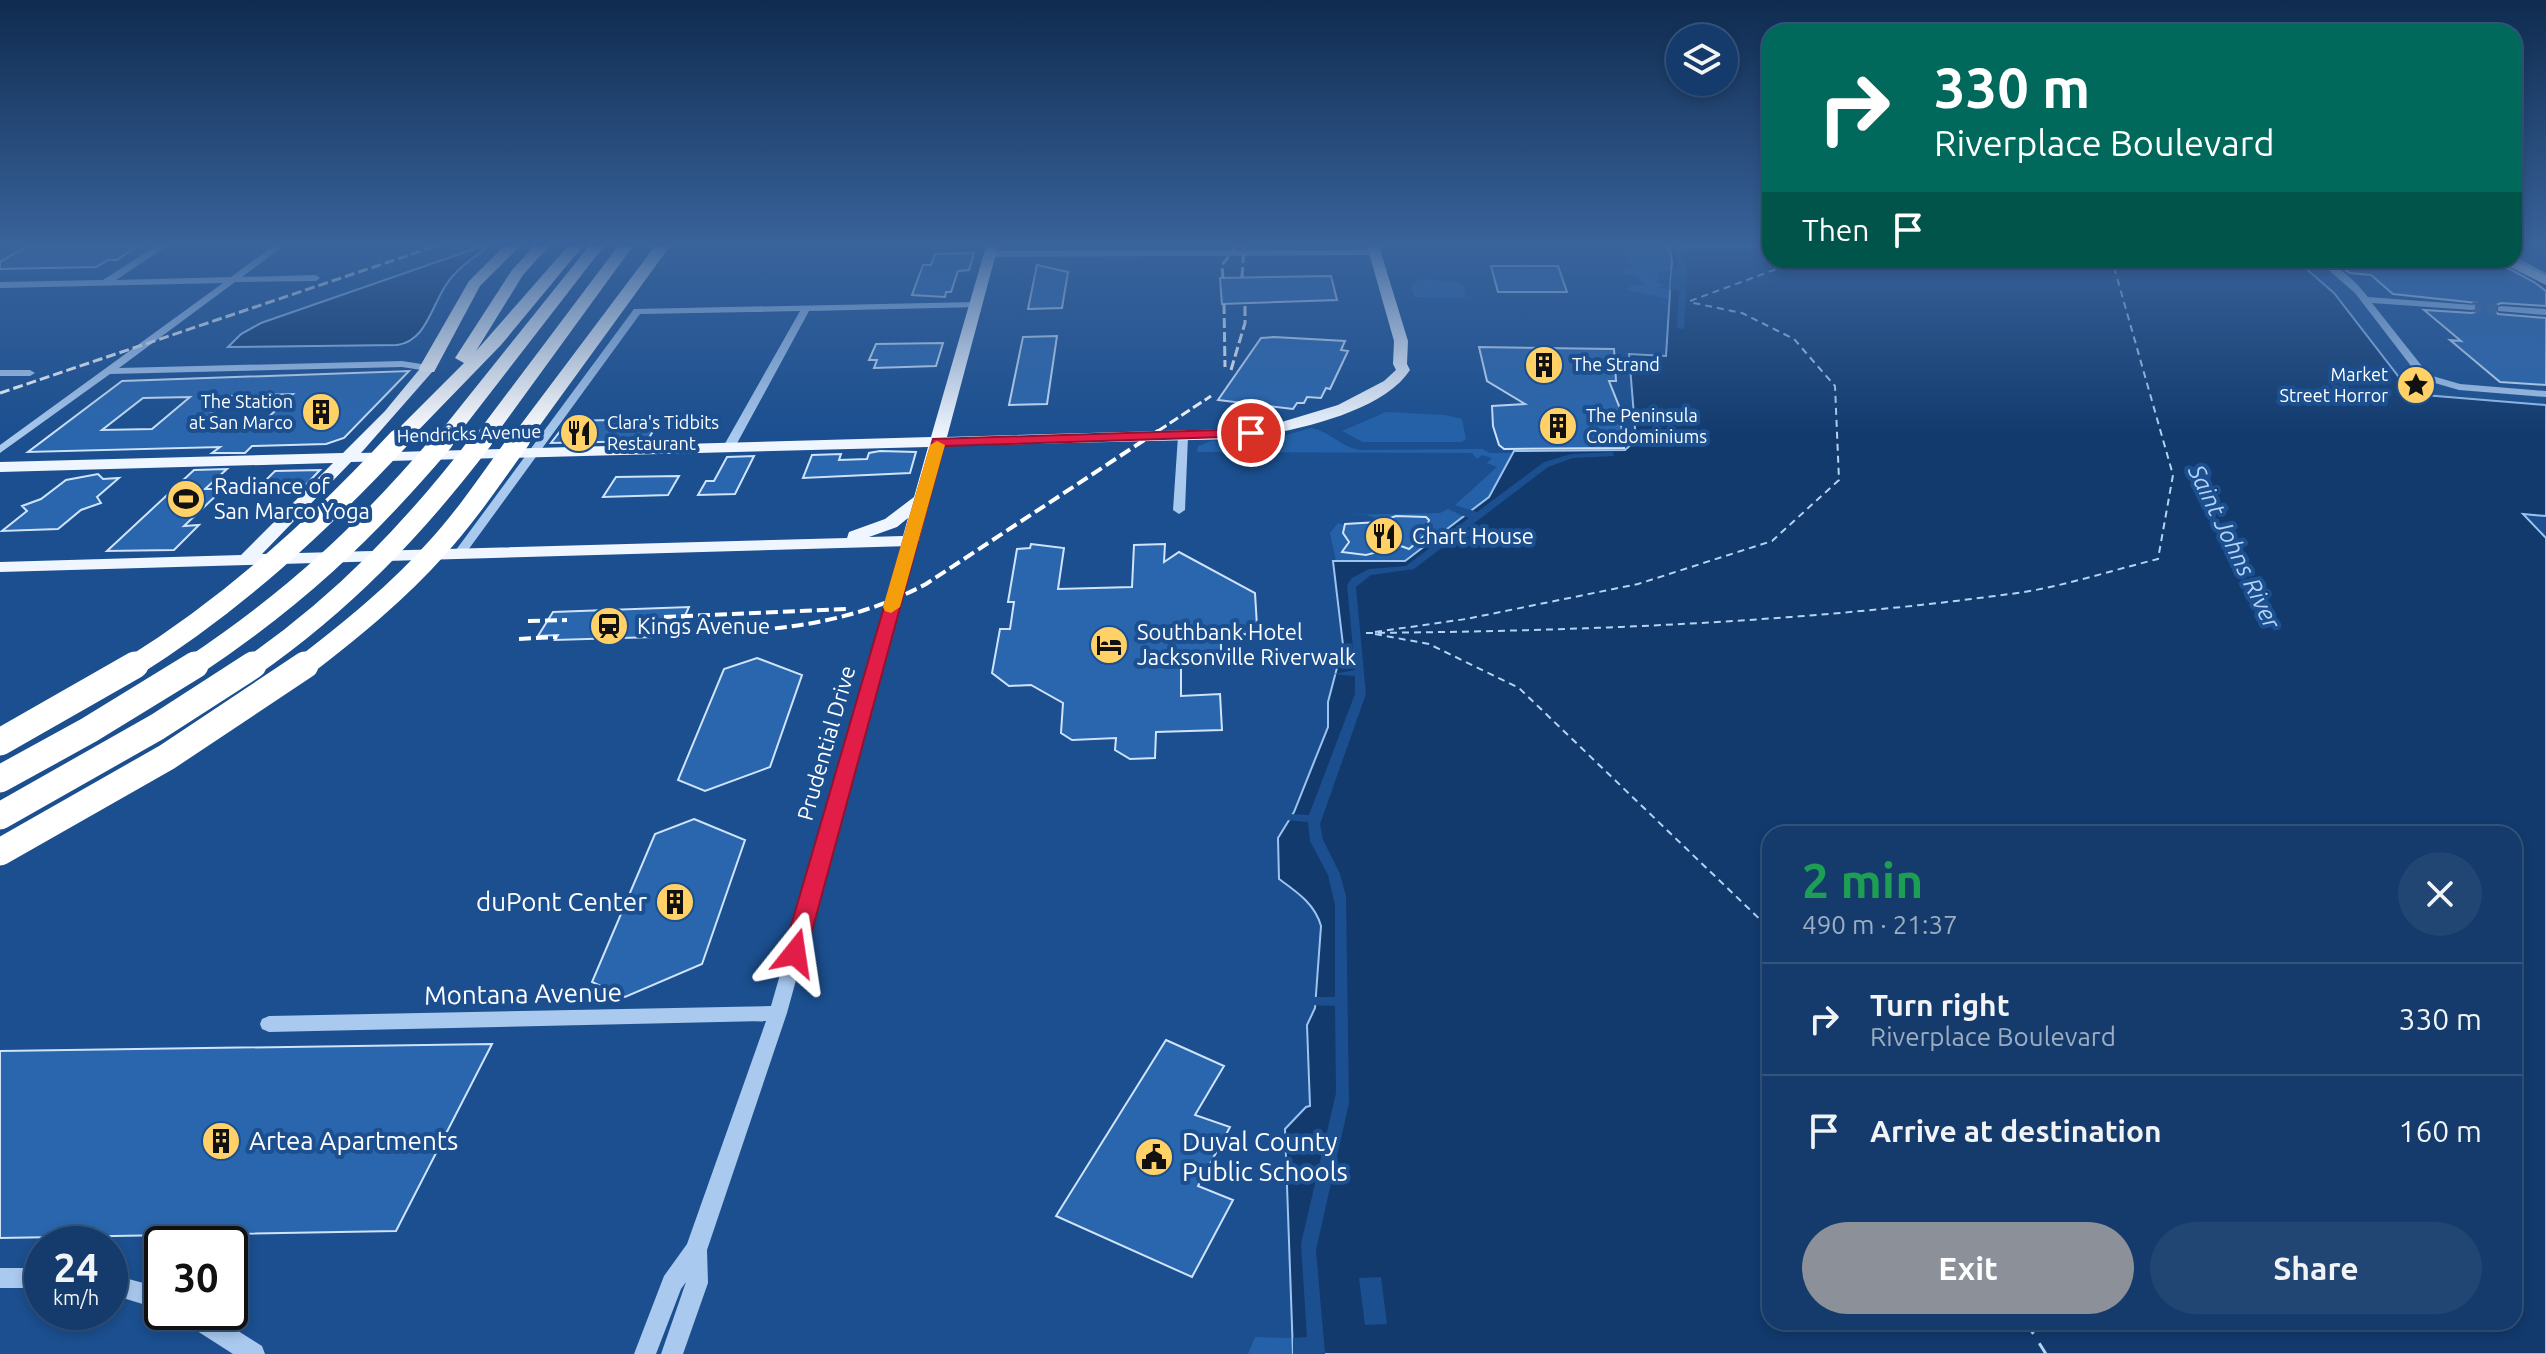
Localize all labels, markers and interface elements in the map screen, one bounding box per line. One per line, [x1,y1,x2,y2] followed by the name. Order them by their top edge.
[1666,24,1738,96] map controls
[1666,24,1738,96] button: layers
[1802,56,1906,160] icon: right
[1934,56,2090,119] text: 330 m
[1934,122,2274,163] text: Riverplace Boulevard
[1886,208,1930,252] icon: arrive
[1802,213,1870,247] text: Then
[1523,344,1565,386] building icon: The Strand
[1572,354,1660,374] place label: The Strand
[2280,364,2388,405] place label: Market Street Horror
[2395,364,2437,406] place icon: Market Street Horror
[189,391,293,432] place label: The Station at San Marco
[300,391,342,433] building icon: The Station at San Marco
[1217,399,1285,467] pin
[1537,405,1579,447] building icon: The Peninsula Condominiums
[1586,405,1707,446] place label: The Peninsula Condominiums
[1229,411,1273,455] icon: arrive
[558,412,600,454] restaurant icon: Clara's Tidbits Restaurant
[607,412,719,453] place label: Clara's Tidbits Restaurant
[396,420,542,446] street label: Hendricks Avenue
[2183,459,2286,634] water label: Saint Johns River
[214,473,370,523] place label: Radiance of San Marco Yoga
[165,478,207,520] sports icon: Radiance of San Marco Yoga
[1363,515,1405,557] restaurant icon: Chart House
[1412,523,1534,548] place label: Chart House
[588,605,630,647] station icon: Kings Avenue
[637,613,770,638] place label: Kings Avenue
[1137,619,1356,669] place label: Southbank Hotel Jacksonville Riverwalk
[1088,624,1130,666] hotel icon: Southbank Hotel Jacksonville Riverwalk
[791,663,860,823] street label: Prudential Drive
[2398,852,2482,936] button: close
[1802,853,1923,907] text: 2 min
[654,881,696,923] building icon: duPont Center
[476,887,647,916] place label: duPont Center
[1802,910,1958,939] text: 490 m · 21:37
[753,911,837,995] position arrow
[424,977,622,1010] street label: Montana Avenue
[1870,988,2010,1022] text: Turn right
[1802,997,1846,1041] icon: right
[2398,1002,2482,1036] text: 330 m
[1870,1022,2116,1051] text: Riverplace Boulevard
[1802,1109,1846,1153] icon: arrive
[1870,1114,2162,1148] text: Arrive at destination
[2398,1114,2482,1148] text: 160 m
[200,1120,242,1162] building icon: Artea Apartments
[249,1126,458,1155] place label: Artea Apartments
[1182,1127,1348,1186] place label: Duval County Public Schools
[1133,1136,1175,1178] public building icon: Duval County Public Schools
[1802,1222,2134,1314] button: Exit
[2150,1222,2482,1314] button: Share
[144,1226,248,1330] speed limit sign: 30
[53,1245,99,1290] text: 24
[53,1286,99,1309] text: km/h

